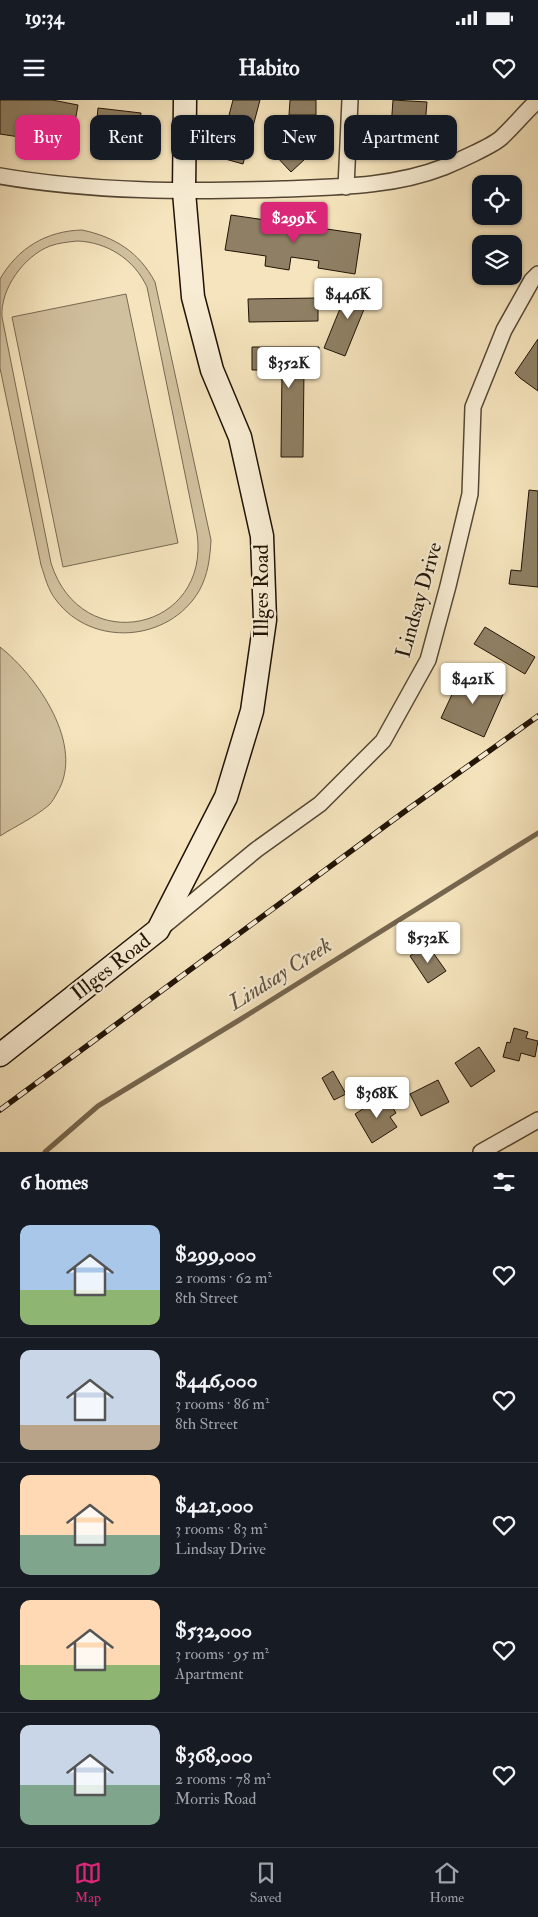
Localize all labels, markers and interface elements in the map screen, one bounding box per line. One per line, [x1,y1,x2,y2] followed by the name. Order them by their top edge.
[25,6,64,30] text: 19:34
[20,54,48,82] icon: menu
[238,54,300,82] text: Habito
[490,54,518,82] icon: heart
[15,115,80,160] chip: Buy
[90,115,161,160] chip: Rent
[171,115,254,160] chip: Filters
[264,115,334,160] chip: New
[344,115,457,160] chip: Apartment
[472,175,522,285] map controls
[472,175,522,225] button: locate
[259,202,329,244] pin: $299K
[272,208,316,228] text: $299K
[472,235,522,285] button: layers
[313,278,383,320] pin: $446K
[325,284,371,304] text: $446K
[254,346,324,389] pin: $352K
[268,353,310,373] text: $352K
[390,539,448,661] street label: Lindsay Drive
[248,543,275,638] street label: Illges Road
[438,662,508,705] pin: $421K
[452,669,494,689] text: $421K
[393,922,463,964] pin: $532K
[66,927,157,1007] street label: Illges Road
[407,928,449,948] text: $532K
[222,931,337,1017] water label: Lindsay Creek
[342,1076,412,1119] pin: $368K
[356,1083,398,1103] text: $368K
[490,1168,518,1196] icon: filters
[20,1169,88,1196] text: 6 homes
[175,1241,256,1268] text: $299,000
[60,1245,120,1305] icon: home
[490,1261,518,1289] icon: heart
[175,1268,272,1288] text: 2 rooms · 62 m²
[175,1288,238,1308] text: 8th Street
[175,1367,257,1394] text: $446,000
[60,1370,120,1430] icon: home
[490,1386,518,1414] icon: heart
[175,1394,269,1414] text: 3 rooms · 86 m²
[175,1414,238,1434] text: 8th Street
[175,1492,254,1519] text: $421,000
[60,1495,120,1555] icon: home
[490,1511,518,1539] icon: heart
[175,1519,268,1539] text: 3 rooms · 83 m²
[175,1539,266,1559] text: Lindsay Drive
[175,1617,252,1644] text: $532,000
[60,1620,120,1680] icon: home
[490,1636,518,1664] icon: heart
[175,1644,269,1664] text: 3 rooms · 95 m²
[175,1664,243,1684] text: Apartment
[175,1742,253,1769] text: $368,000
[60,1745,120,1805] icon: home
[490,1761,518,1789] icon: heart
[175,1769,271,1789] text: 2 rooms · 78 m²
[175,1789,256,1809] text: Morris Road
[74,1859,102,1906] tab: Map
[250,1859,282,1906] tab: Saved
[429,1859,464,1906] tab: Home

